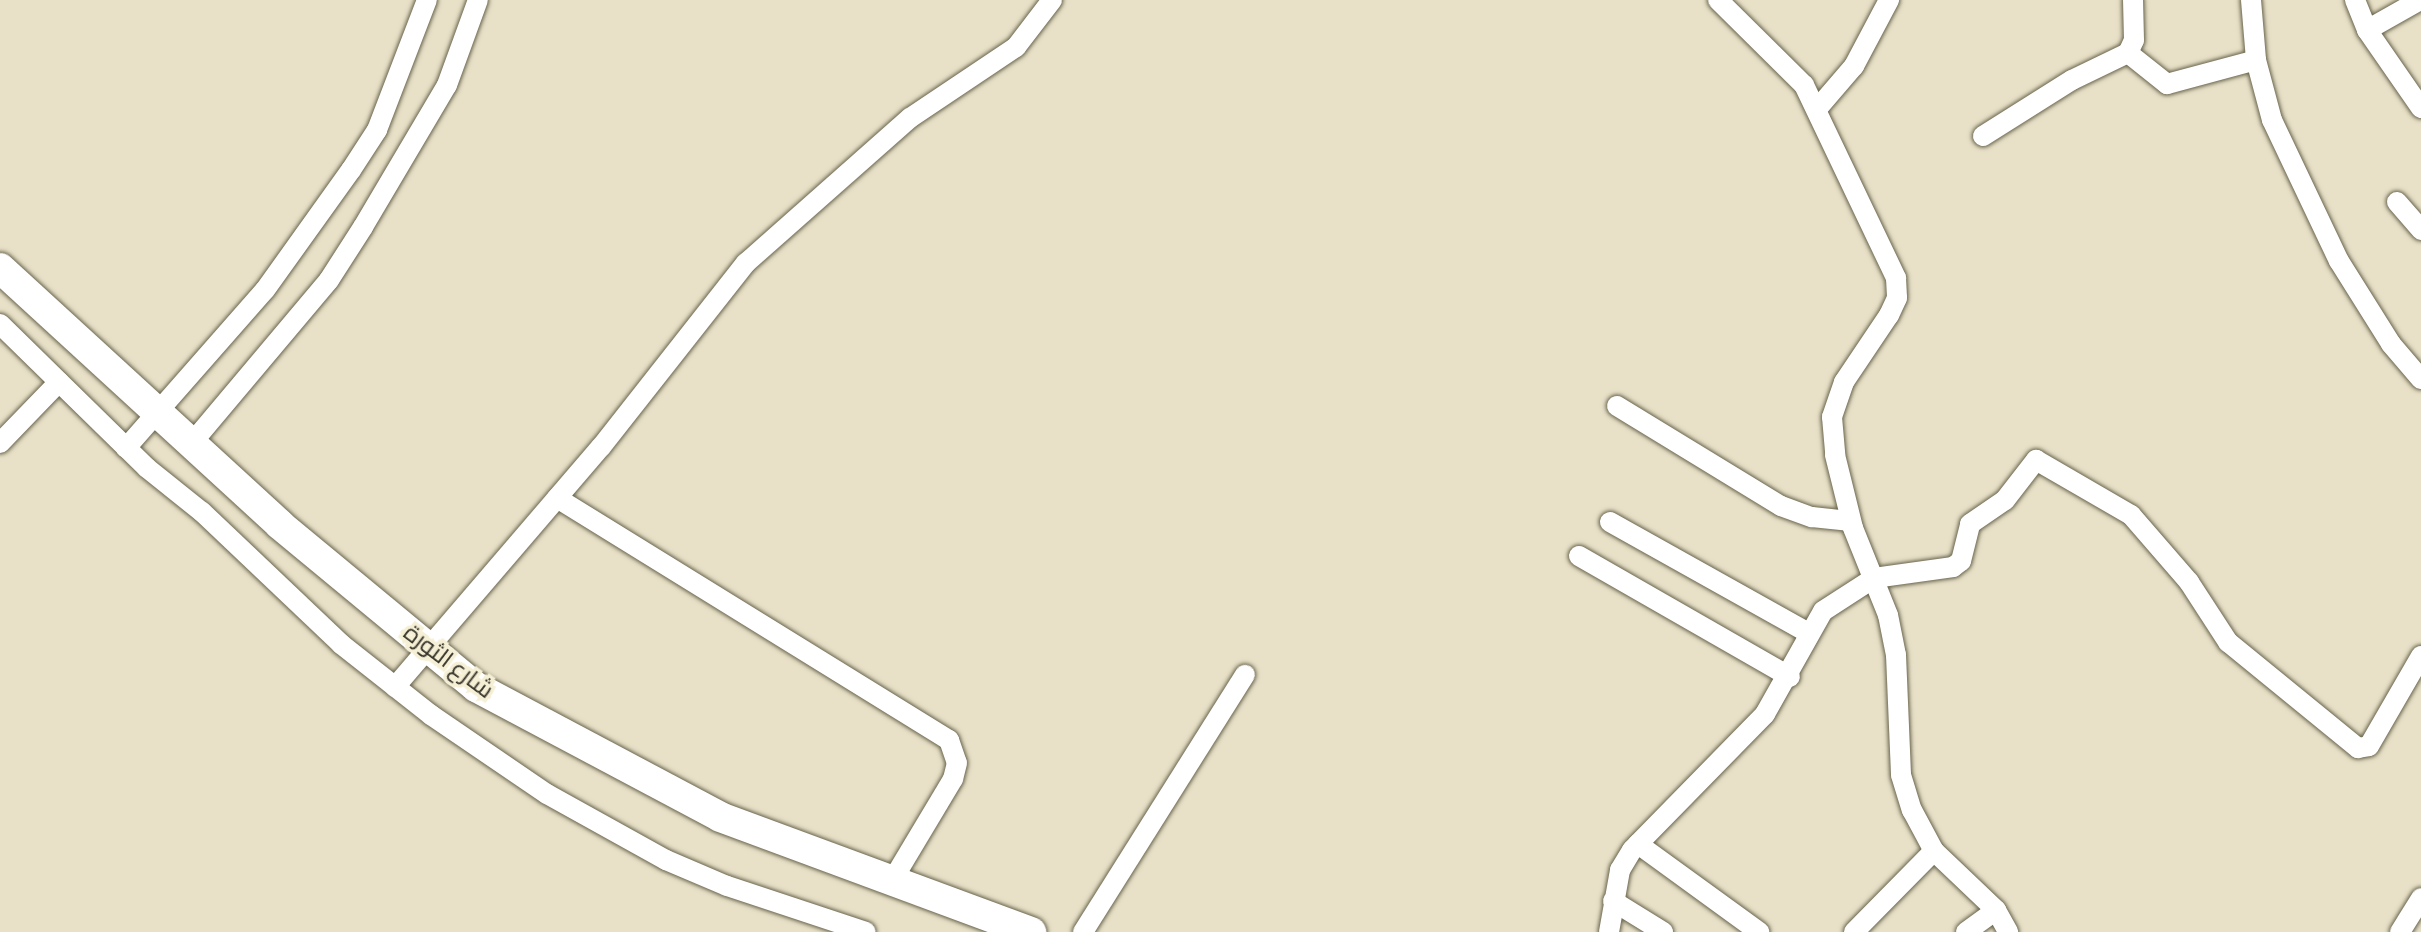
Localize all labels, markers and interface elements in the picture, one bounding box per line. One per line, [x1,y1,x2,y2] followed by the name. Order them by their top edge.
[398,618,500,704] street label: شارع الثورة

